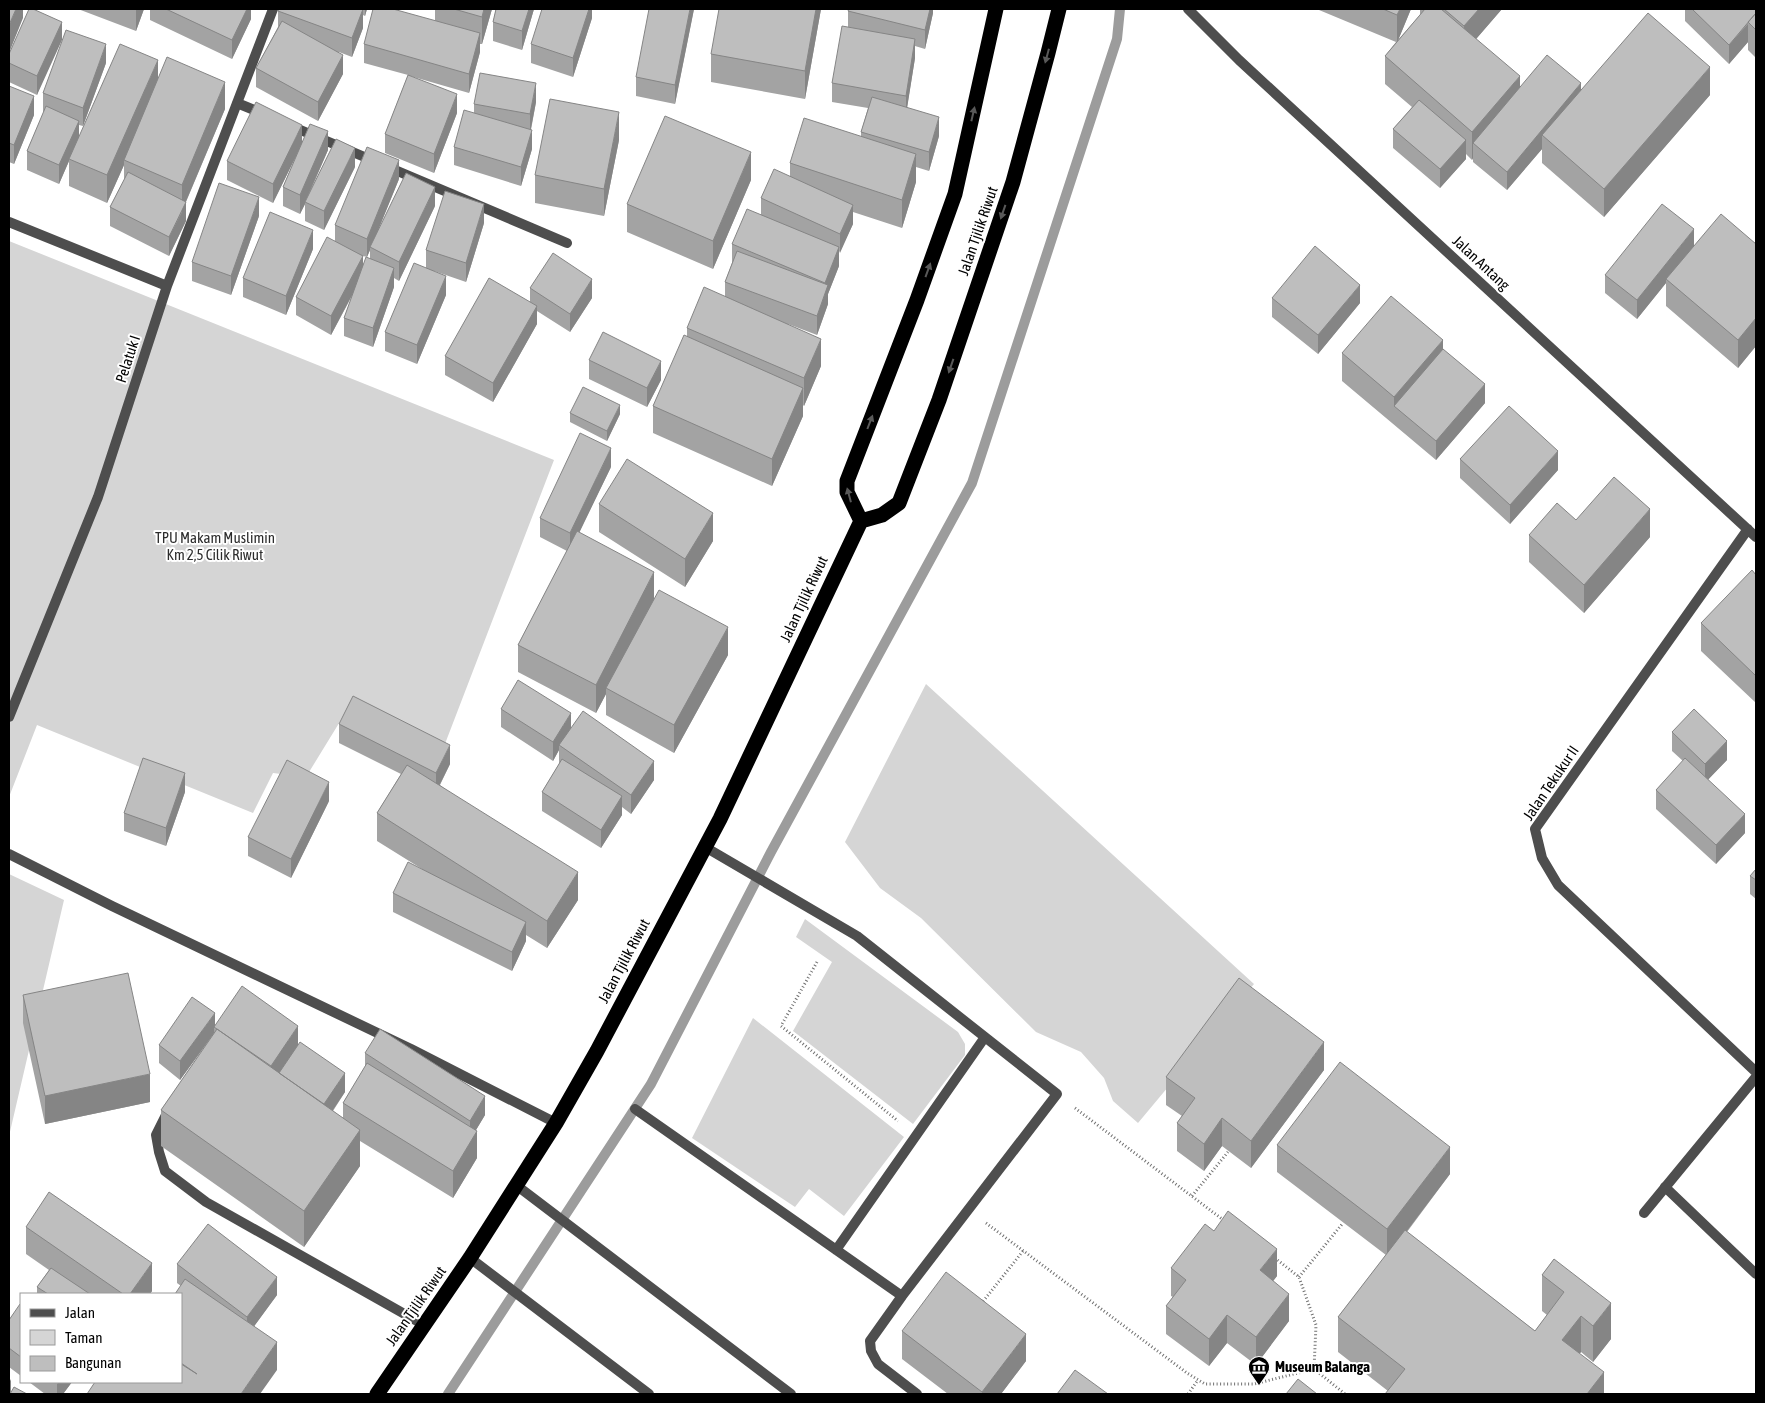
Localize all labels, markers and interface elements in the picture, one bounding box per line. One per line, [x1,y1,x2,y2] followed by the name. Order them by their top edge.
[1043,49,1051,64] one-way arrow
[969,107,977,122] one-way arrow
[954,184,1001,277] street label: Jalan Tjilik Riwut
[998,205,1006,220] one-way arrow
[1449,232,1514,294] street label: Jalan Antang
[924,262,932,277] one-way arrow
[112,333,143,385] street label: Pelatuk I
[946,359,954,374] one-way arrow
[866,414,874,429] one-way arrow
[845,487,853,502] one-way arrow
[155,529,275,563] park label: TPU Makam Muslimin Km 2,5 Cilik Riwut
[776,553,831,644] street label: Jalan Tjilik Riwut
[1519,742,1582,823] street label: Jalan Tekukur II
[594,916,653,1006] street label: Jalan Tjilik Riwut
[382,1263,449,1349] street label: Jalan Tjilik Riwut
[20,1293,182,1383] legend
[65,1304,95,1321] text: Jalan
[65,1329,103,1346] text: Taman
[65,1354,122,1371] text: Bangunan
[1247,1355,1271,1386] museum icon: Museum Balanga
[1275,1358,1370,1375] place label: Museum Balanga

